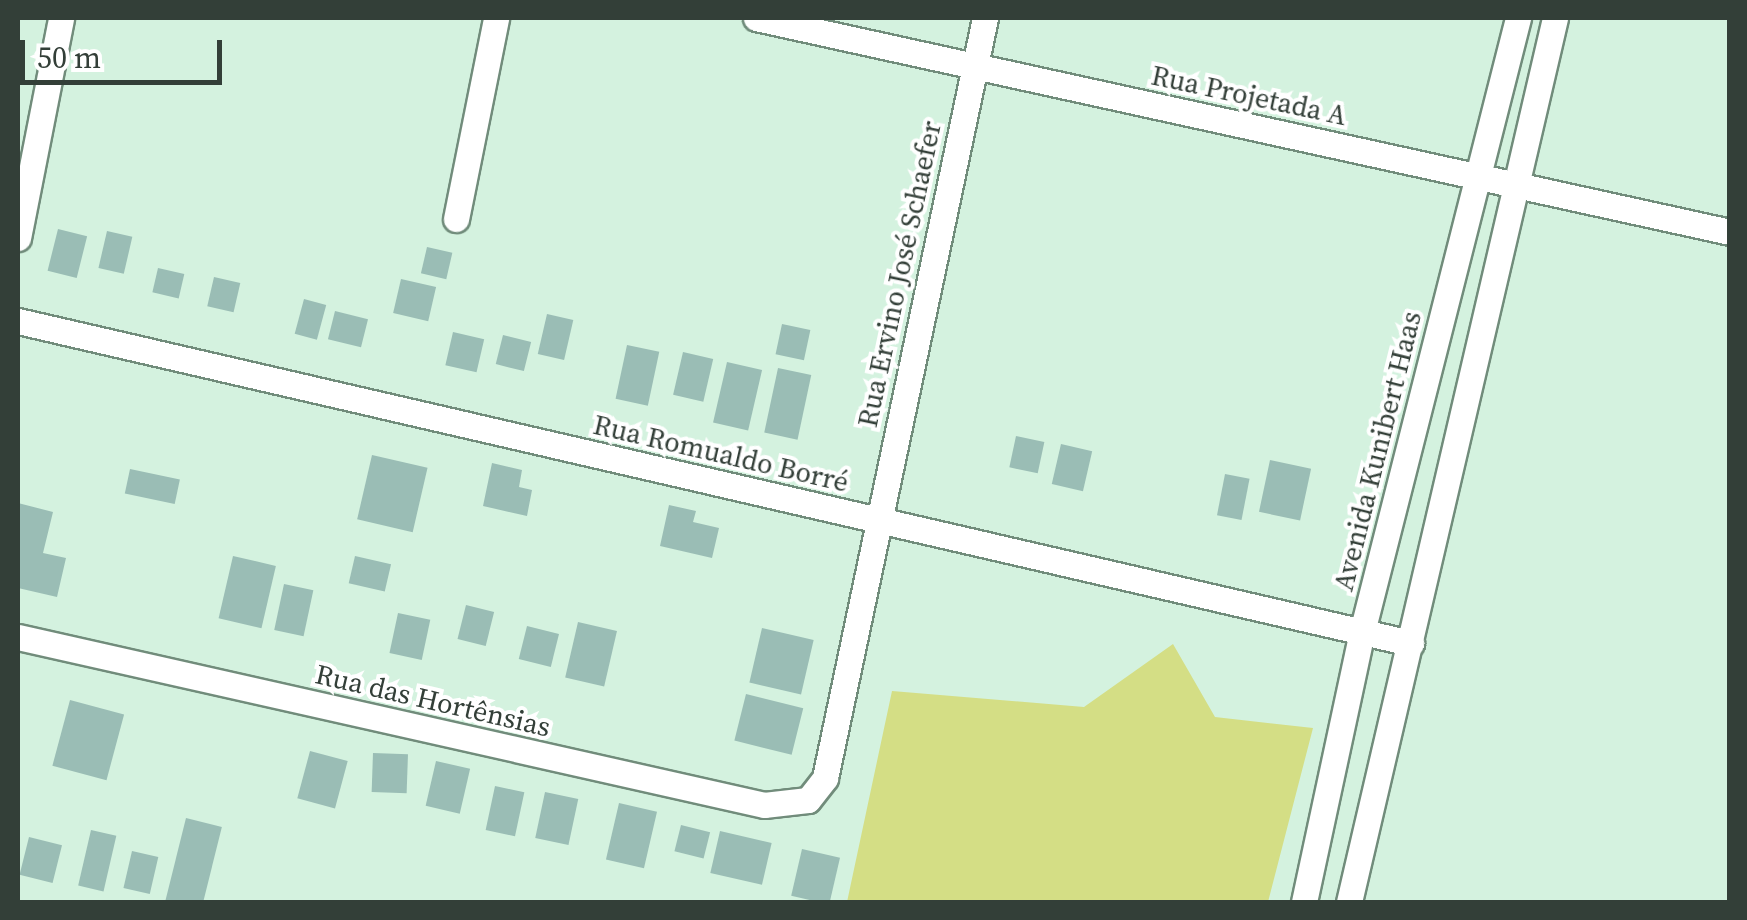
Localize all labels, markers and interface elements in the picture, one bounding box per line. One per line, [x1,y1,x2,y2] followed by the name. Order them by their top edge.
[25,20,228,82] scale bar
[37,37,101,78] text: 50 m
[1148,58,1350,132] street label: Rua Projetada A
[850,118,948,430] street label: Rua Ervino José Schaefer
[1326,308,1428,594] street label: Avenida Kunibert Haas
[590,407,852,499] street label: Rua Romualdo Borré
[312,657,554,743] street label: Rua das Hortênsias

